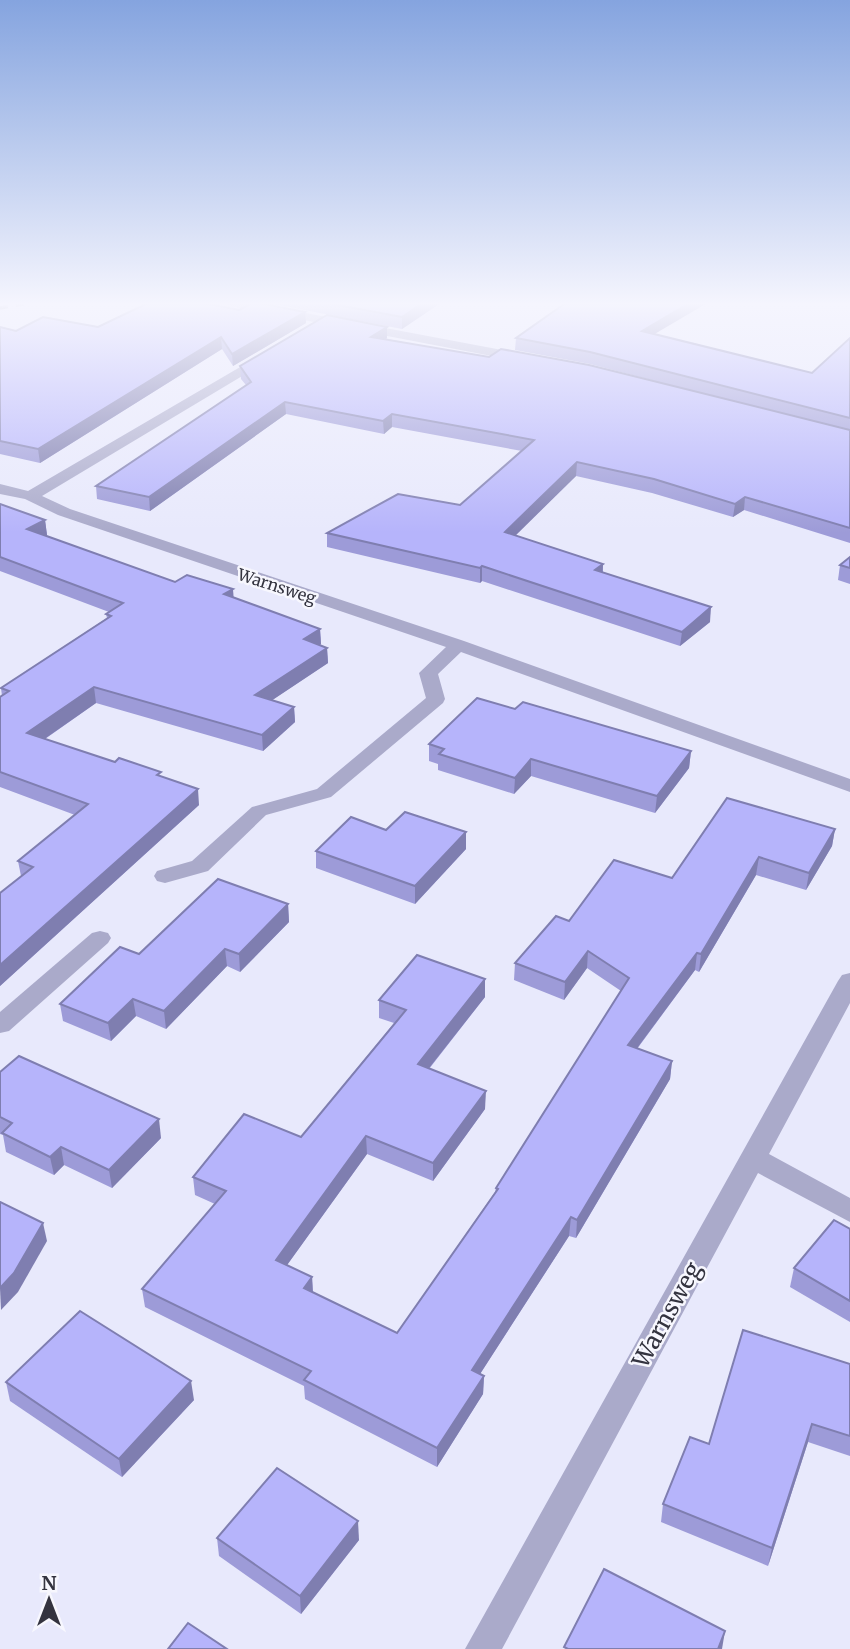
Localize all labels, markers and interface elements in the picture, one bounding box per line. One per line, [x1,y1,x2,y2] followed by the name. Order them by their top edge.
[234,564,319,608] street label: Warnsweg
[625,1257,708,1374] street label: Warnsweg
[14,1565,84,1635] north arrow
[41,1571,57,1595] text: N

